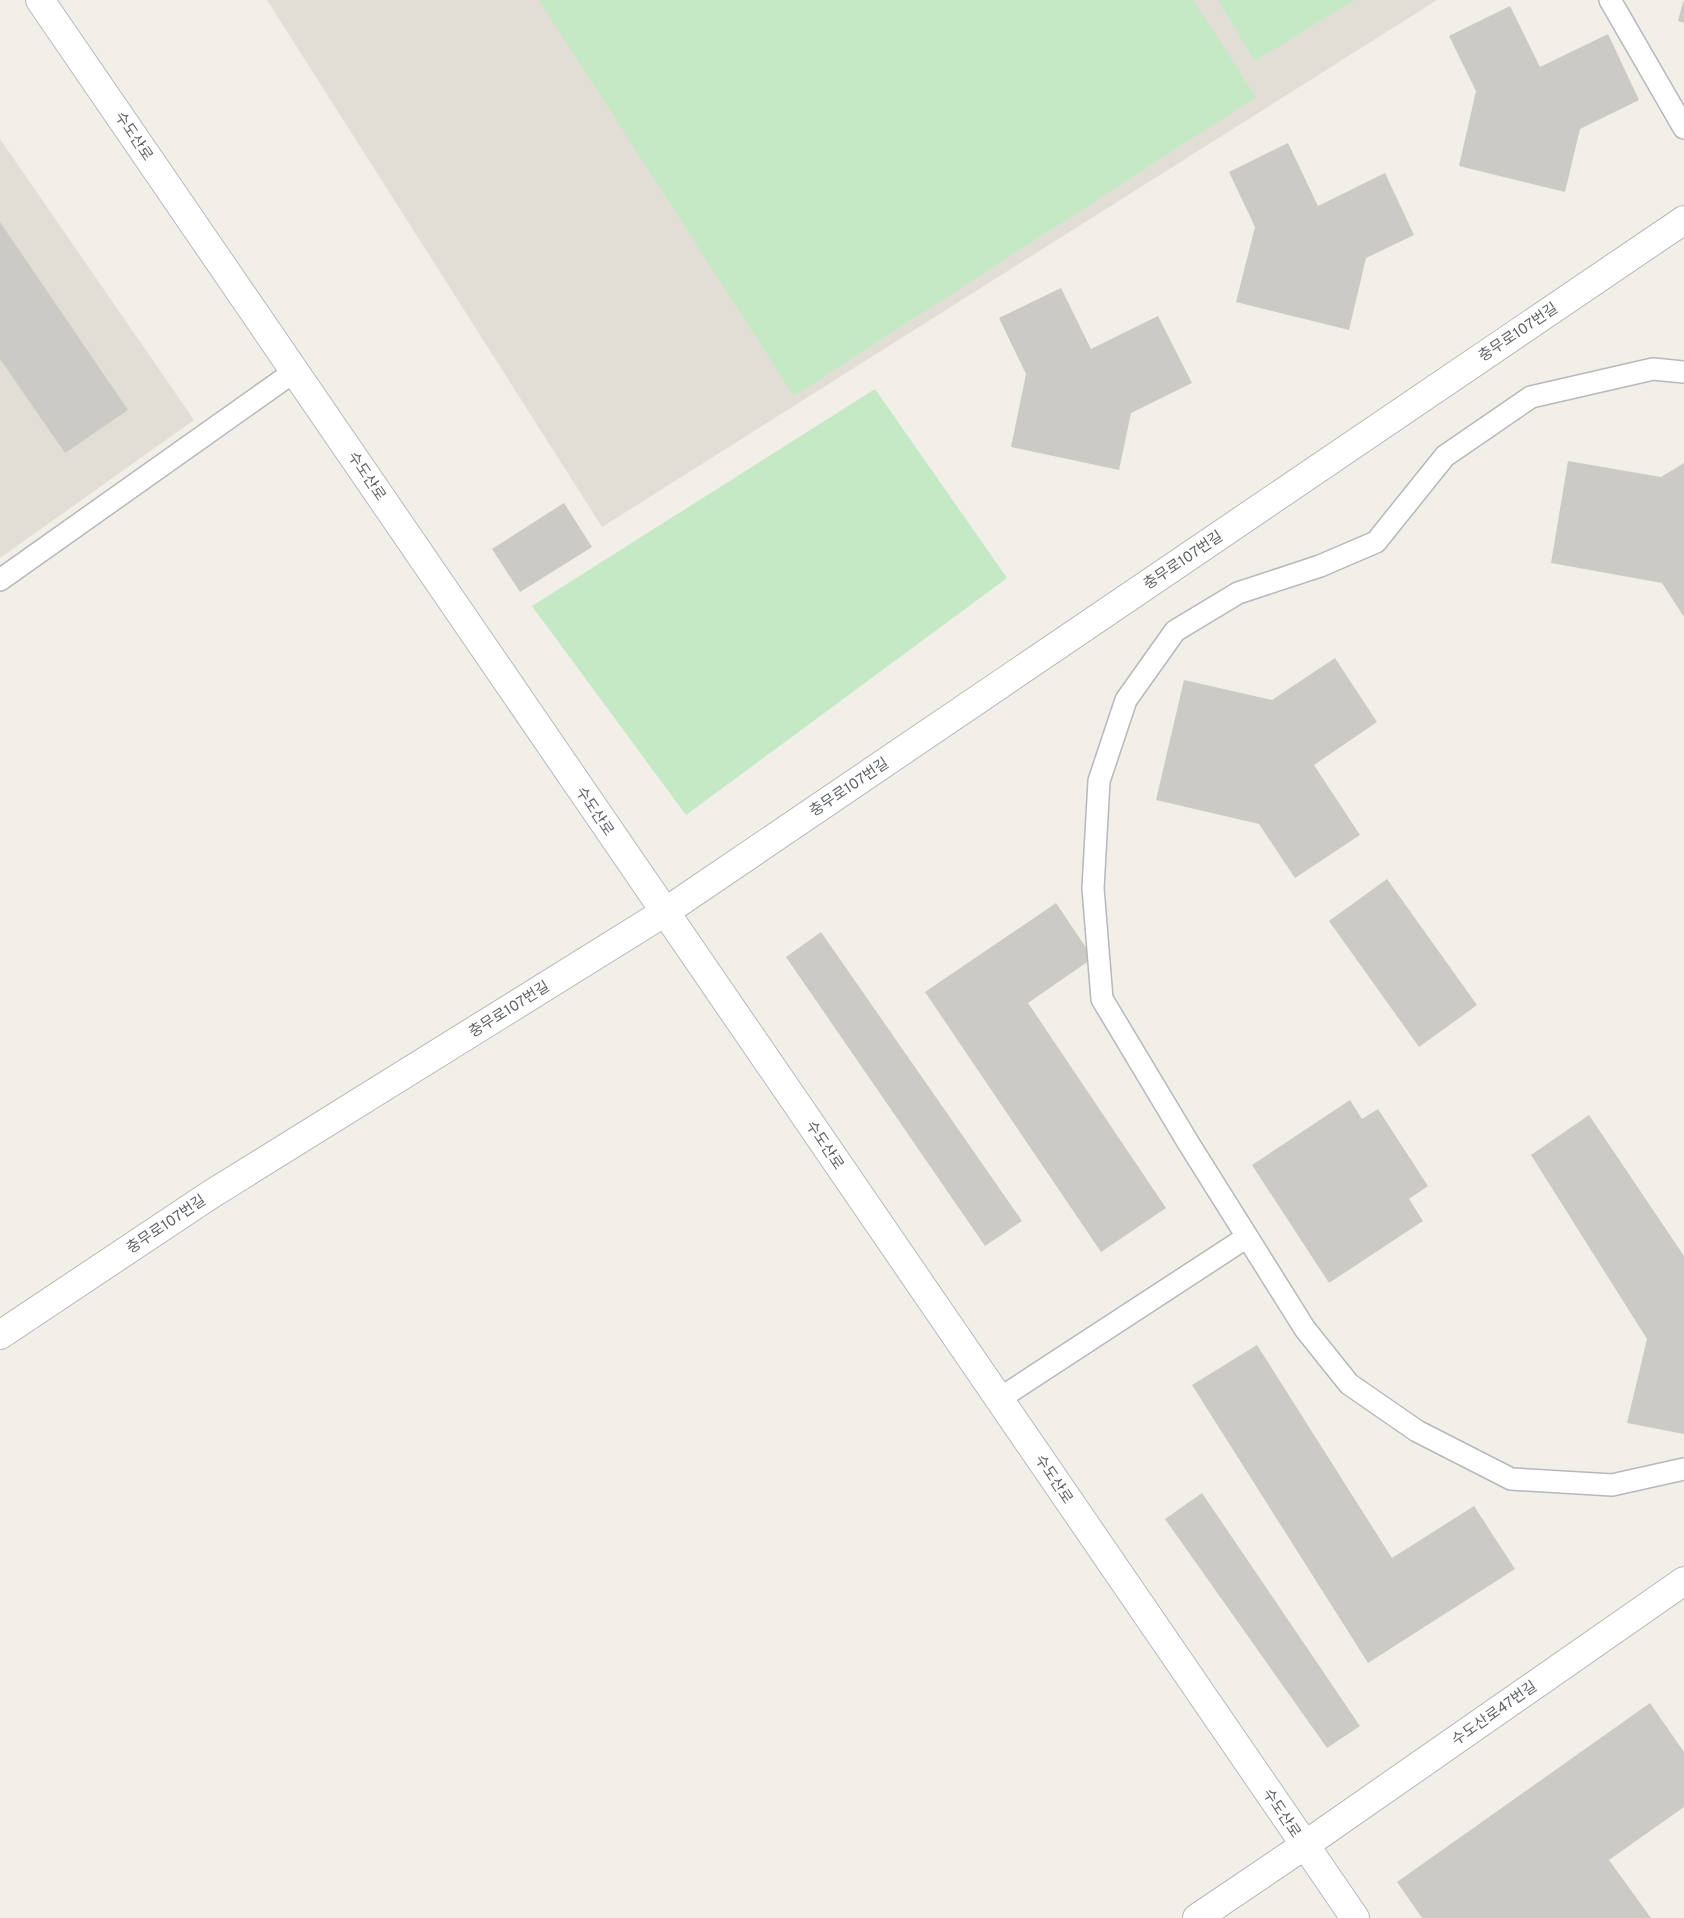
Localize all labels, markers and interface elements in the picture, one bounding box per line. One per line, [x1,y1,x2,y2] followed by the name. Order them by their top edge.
[109,109,156,165] street label: 수도산로
[1476,300,1562,367] street label: 충무로107번길
[342,449,389,505] street label: 수도산로
[1141,528,1227,595] street label: 충무로107번길
[807,755,893,822] street label: 충무로107번길
[570,784,617,840] street label: 수도산로
[466,978,554,1043] street label: 충무로107번길
[800,1118,847,1174] street label: 수도산로
[124,1192,210,1259] street label: 충무로107번길
[1029,1452,1076,1508] street label: 수도산로
[1449,1678,1541,1751] street label: 수도산로47번길
[1257,1786,1304,1842] street label: 수도산로

